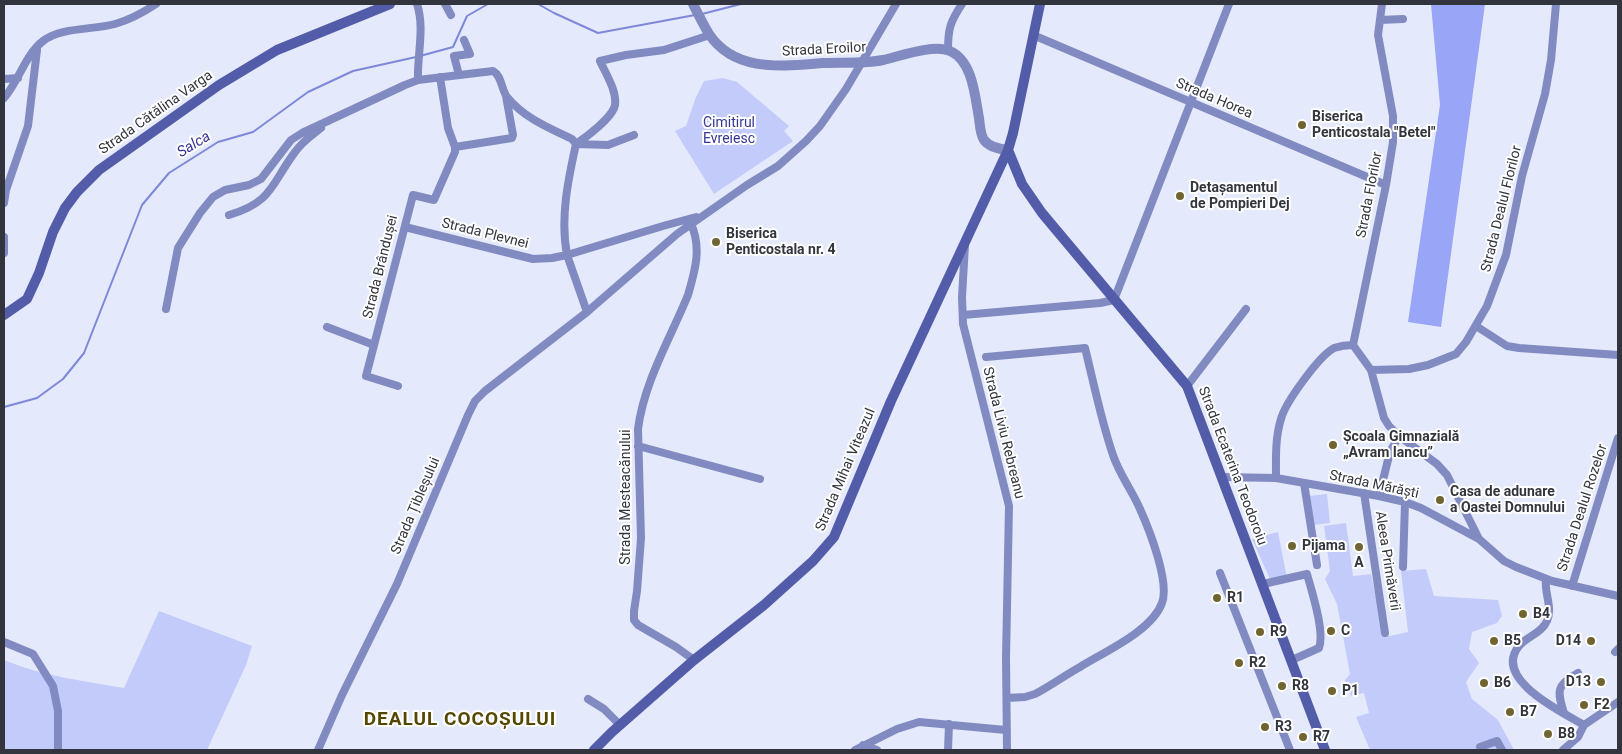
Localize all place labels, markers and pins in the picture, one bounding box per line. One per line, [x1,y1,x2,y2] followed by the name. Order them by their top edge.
[1312,109,1435,142] place label: Biserica Penticostala "Betel"
[1296,119,1308,131] marker: Biserica Penticostala "Betel"
[1190,180,1290,212] place label: Detașamentul de Pompieri Dej
[1174,190,1186,202] marker: Detașamentul de Pompieri Dej
[726,226,836,258] place label: Biserica Penticostala nr. 4
[710,236,722,248] marker: Biserica Penticostala nr. 4
[1343,429,1459,462] place label: Școala Gimnazială „Avram Iancu”
[1327,439,1339,451] marker: Școala Gimnazială „Avram Iancu”
[1450,484,1565,516] place label: Casa de adunare a Oastei Domnului
[1434,494,1446,506] marker: Casa de adunare a Oastei Domnului
[1302,538,1345,554] place label: Pijama
[1286,540,1298,552] marker: Pijama
[1353,541,1365,553] marker: A
[1354,555,1364,571] place label: A
[1227,590,1244,606] place label: R1
[1211,592,1223,604] marker: R1
[1533,606,1550,622] place label: B4
[1517,608,1529,620] marker: B4
[1341,623,1350,639] place label: C
[1270,624,1287,640] place label: R9
[1325,625,1337,637] marker: C
[1254,626,1266,638] marker: R9
[1504,633,1521,649] place label: B5
[1556,633,1581,649] place label: D14
[1488,635,1500,647] marker: B5
[1585,635,1597,647] marker: D14
[1249,655,1266,671] place label: R2
[1233,657,1245,669] marker: R2
[1566,674,1591,690] place label: D13
[1494,675,1511,691] place label: B6
[1595,676,1607,688] marker: D13
[1478,677,1490,689] marker: B6
[1292,678,1309,694] place label: R8
[1276,680,1288,692] marker: R8
[1342,683,1359,699] place label: P1
[1326,685,1338,697] marker: P1
[1594,697,1610,713] place label: F2
[1578,699,1590,711] marker: F2
[1520,704,1537,720] place label: B7
[1504,706,1516,718] marker: B7
[1275,719,1292,735] place label: R3
[1259,721,1271,733] marker: R3
[1558,726,1575,742] place label: B8
[1542,728,1554,740] marker: B8
[1313,729,1330,745] place label: R7
[1297,731,1309,743] marker: R7

